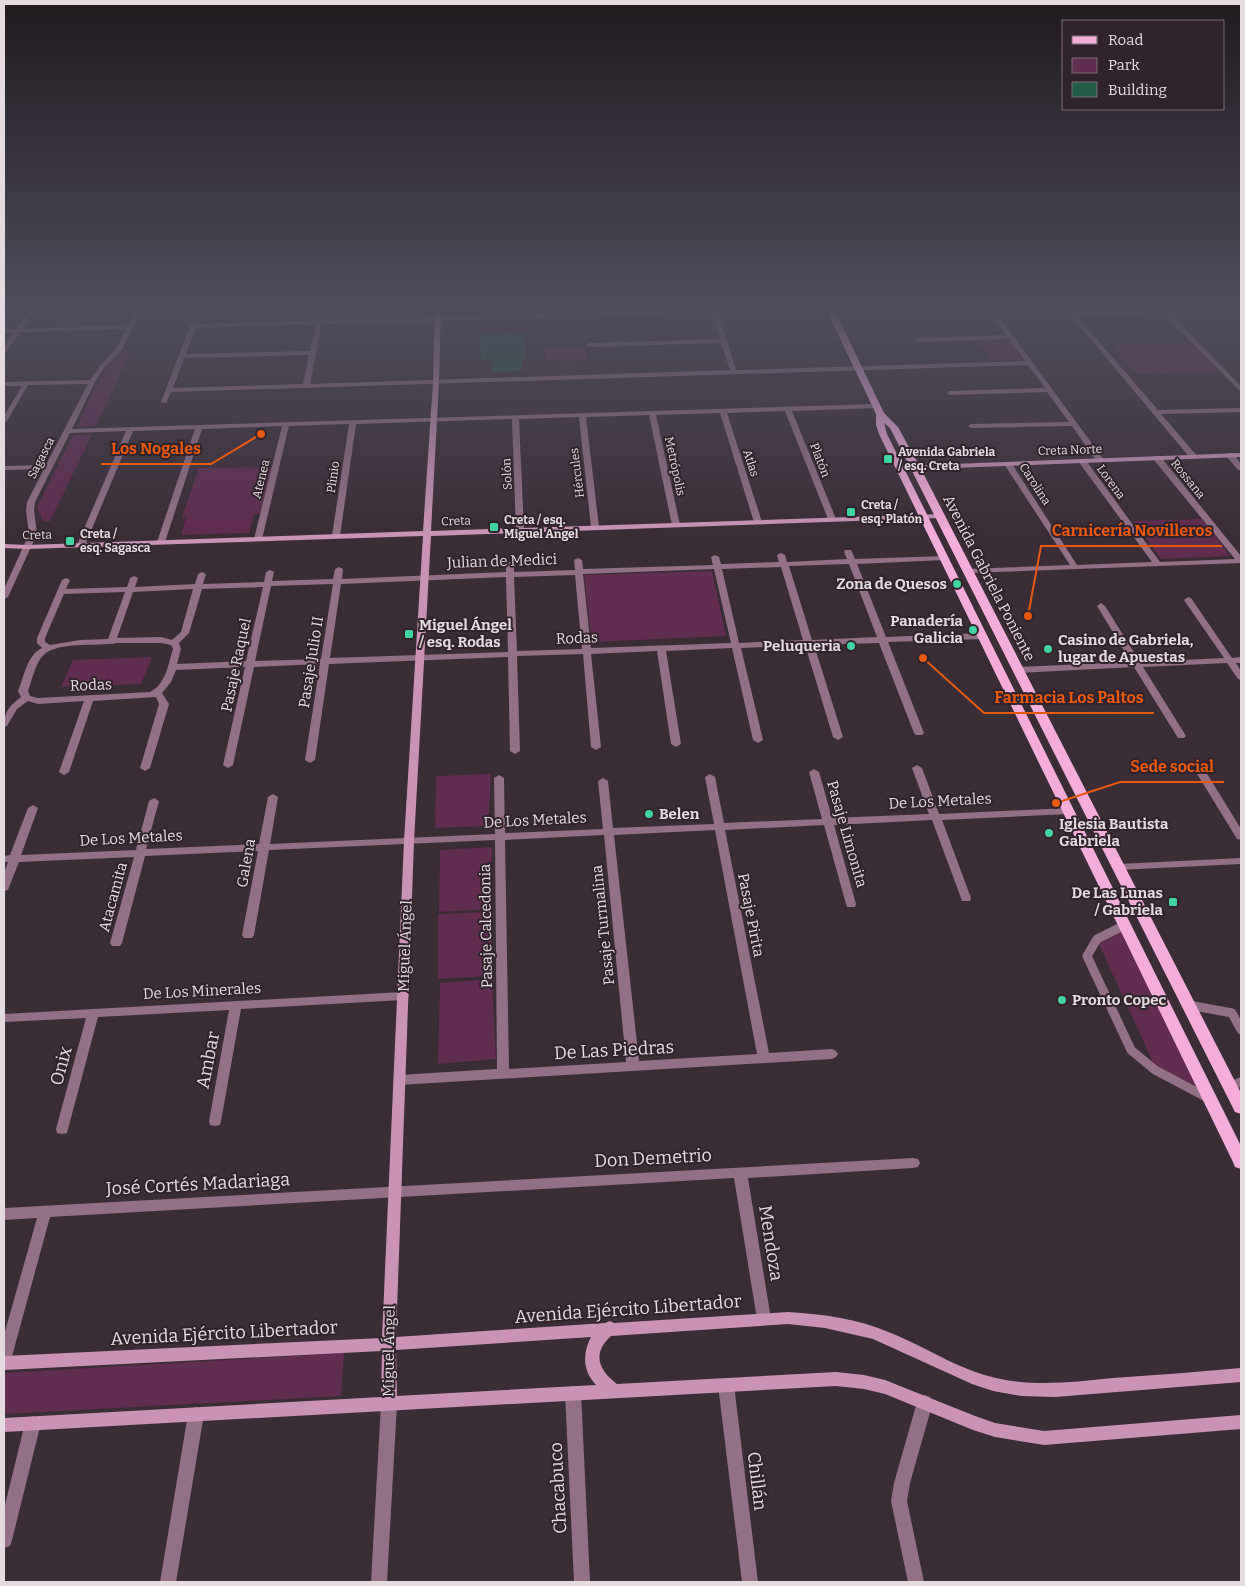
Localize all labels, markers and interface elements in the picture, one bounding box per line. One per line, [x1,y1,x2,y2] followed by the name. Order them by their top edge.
[1062,20,1225,110] legend
[1108,31,1143,49] text: Road
[1108,56,1140,74] text: Park
[1108,81,1167,99] text: Building
[101,433,211,464] callout: Los Nogales
[25,434,58,481] street label: Sagasca
[662,435,688,497] street label: Metrópolis
[111,439,201,458] text: Los Nogales
[807,441,833,479] street label: Platón
[1038,442,1102,458] street label: Creta Norte
[897,445,996,473] place label: Avenida Gabriela / esq. Creta
[567,447,587,499] street label: Hércules
[740,448,762,479] street label: Atlas
[882,453,894,465] marker: Avenida Gabriela / esq. Creta
[1168,456,1208,502] street label: Rossana
[499,457,515,490] street label: Solón
[249,458,273,500] street label: Atenea
[324,460,342,494] street label: Plinio
[1016,460,1054,508] street label: Carolina
[1094,462,1128,502] street label: Lorena
[939,492,1039,664] street label: Avenida Gabriela Poniente
[861,498,923,526] place label: Creta / esq. Platón
[845,506,857,518] marker: Creta / esq. Platón
[441,513,472,529] street label: Creta
[504,513,579,541] place label: Creta / esq. Miguel Angel
[1041,515,1222,546] callout: Carnicería Novilleros
[488,521,500,533] marker: Creta / esq. Miguel Angel
[1052,521,1212,540] text: Carnicería Novilleros
[80,527,151,555] place label: Creta / esq. Sagasca
[22,528,52,542] street label: Creta
[64,535,76,547] marker: Creta / esq. Sagasca
[446,550,558,572] street label: Julian de Medici
[836,575,947,593] place label: Zona de Quesos
[951,578,963,590] marker: Zona de Quesos
[890,612,964,647] place label: Panadería Galicia
[295,615,327,709] street label: Pasaje Julio II
[217,616,255,714] street label: Pasaje Raquel
[418,616,512,651] place label: Miguel Ángel / esq. Rodas
[967,624,979,636] marker: Panadería Galicia
[403,628,415,640] marker: Miguel Ángel / esq. Rodas
[556,628,598,648] street label: Rodas
[1058,631,1194,666] place label: Casino de Gabriela, lugar de Apuestas
[763,637,842,655] place label: Peluqueria
[845,640,857,652] marker: Peluqueria
[1042,643,1054,655] marker: Casino de Gabriela, lugar de Apuestas
[70,675,112,695] street label: Rodas
[984,682,1154,713] callout: Farmacia Los Paltos
[994,688,1144,707] text: Farmacia Los Paltos
[1120,751,1224,782] callout: Sede social
[1130,757,1214,776] text: Sede social
[823,778,871,890] street label: Pasaje Limonita
[888,789,992,813] street label: De Los Metales
[659,805,700,823] place label: Belen
[483,808,587,832] street label: De Los Metales
[643,808,655,820] marker: Belen
[1059,815,1169,850] place label: Iglesia Bautista Gabriela
[79,826,183,850] street label: De Los Metales
[1043,827,1055,839] marker: Iglesia Bautista Gabriela
[233,837,259,889] street label: Galena
[95,860,131,934] street label: Atacamita
[476,864,496,988] street label: Pasaje Calcedonia
[588,864,618,986] street label: Pasaje Turmalina
[734,872,768,958] street label: Pasaje Pirita
[1072,884,1164,919] place label: De Las Lunas / Gabriela
[1167,896,1179,908] marker: De Las Lunas / Gabriela
[394,900,416,992] street label: Miguel Ángel
[142,979,262,1003] street label: De Los Minerales
[1072,991,1166,1009] place label: Pronto Copec
[1056,994,1068,1006] marker: Pronto Copec
[192,1029,224,1090] street label: Ambar
[553,1036,675,1064] street label: De Las Piedras
[45,1044,77,1088] street label: Onix
[594,1144,712,1172] street label: Don Demetrio
[104,1168,291,1200] street label: José Cortés Madariaga
[754,1203,788,1283] street label: Mendoza
[514,1290,742,1328] street label: Avenida Ejército Libertador
[379,1305,399,1397] street label: Miguel Ángel
[110,1316,338,1350] street label: Avenida Ejército Libertador
[545,1442,571,1534] street label: Chacabuco
[742,1450,772,1512] street label: Chillán

